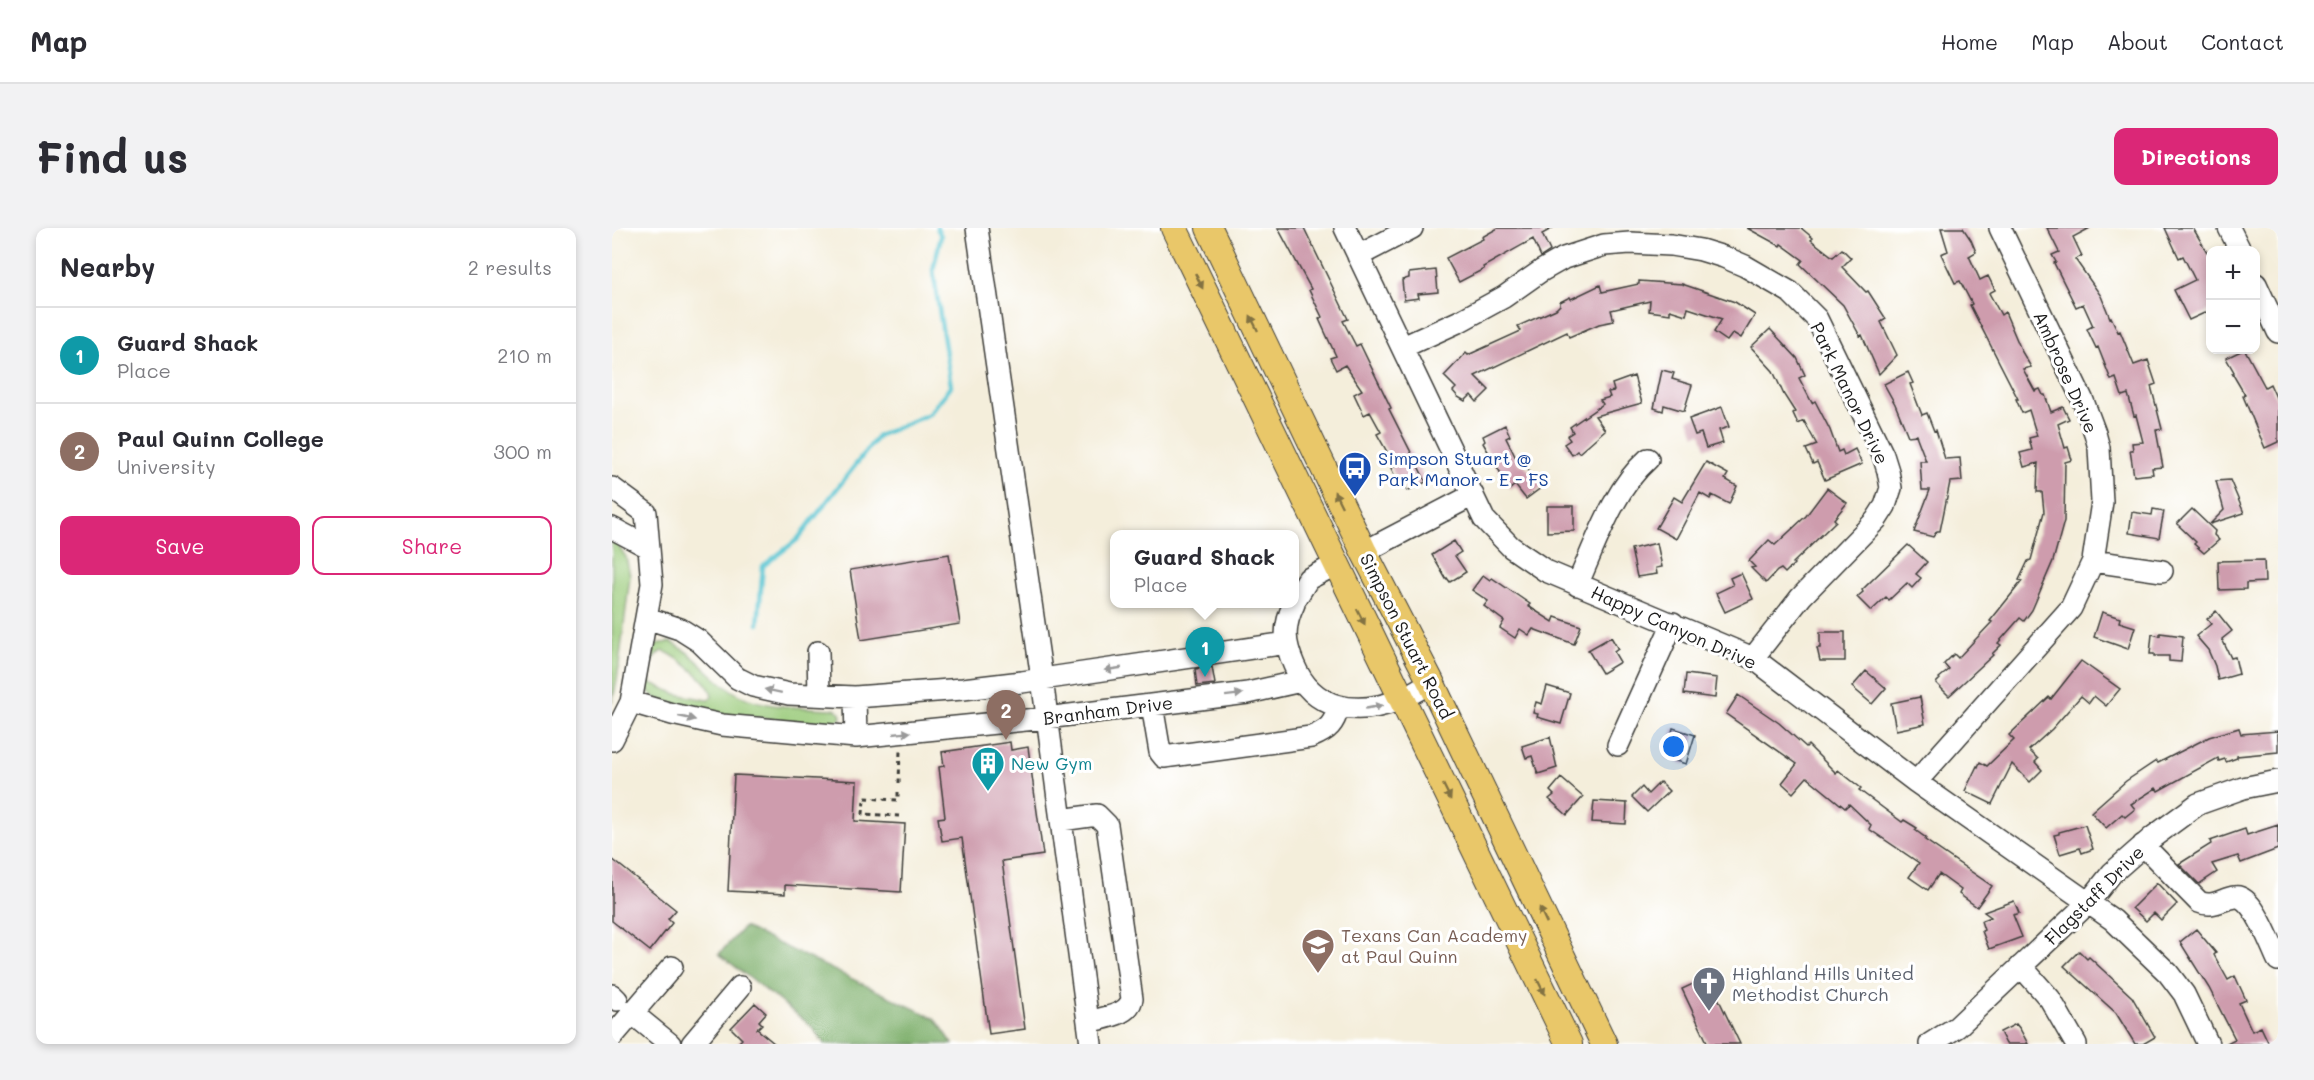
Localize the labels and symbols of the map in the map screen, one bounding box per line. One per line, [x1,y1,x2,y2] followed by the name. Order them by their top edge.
[1194,272,1204,289] one-way arrow
[2028,307,2104,437] street label: Ambrose Drive
[1250,314,1259,331] one-way arrow
[1805,318,1895,468] street label: Park Manor Drive
[1378,446,1549,491] place label: Simpson Stuart @ Park Manor - E - FS
[1337,450,1373,497] bus stop icon: Simpson Stuart @ Park Manor - E - FS
[1334,490,1343,507] one-way arrow
[1355,549,1459,723] street label: Simpson Stuart Road
[1587,580,1761,674] street label: Happy Canyon Drive
[1356,609,1366,626] one-way arrow
[1186,628,1224,677] pin: 1
[1104,664,1123,673] one-way arrow
[764,685,783,695] one-way arrow
[986,690,1026,740] pin: 2
[1042,690,1174,730] street label: Branham Drive
[1225,690,1244,699] one-way arrow
[1365,702,1384,711] one-way arrow
[678,714,697,723] one-way arrow
[892,728,911,738] one-way arrow
[1659,732,1688,761] your location
[970,745,1006,792] building icon: New Gym
[1011,751,1092,775] place label: New Gym
[1442,784,1452,801] one-way arrow
[2039,840,2149,950] street label: Flagstaff Drive
[1538,907,1547,924] one-way arrow
[1341,923,1527,968] place label: Texans Can Academy at Paul Quinn
[1300,927,1336,974] school or university icon: Texans Can Academy at Paul Quinn
[1732,961,1914,1006] place label: Highland Hills United Methodist Church
[1691,965,1727,1012] church icon: Highland Hills United Methodist Church
[1536,978,1546,995] one-way arrow

